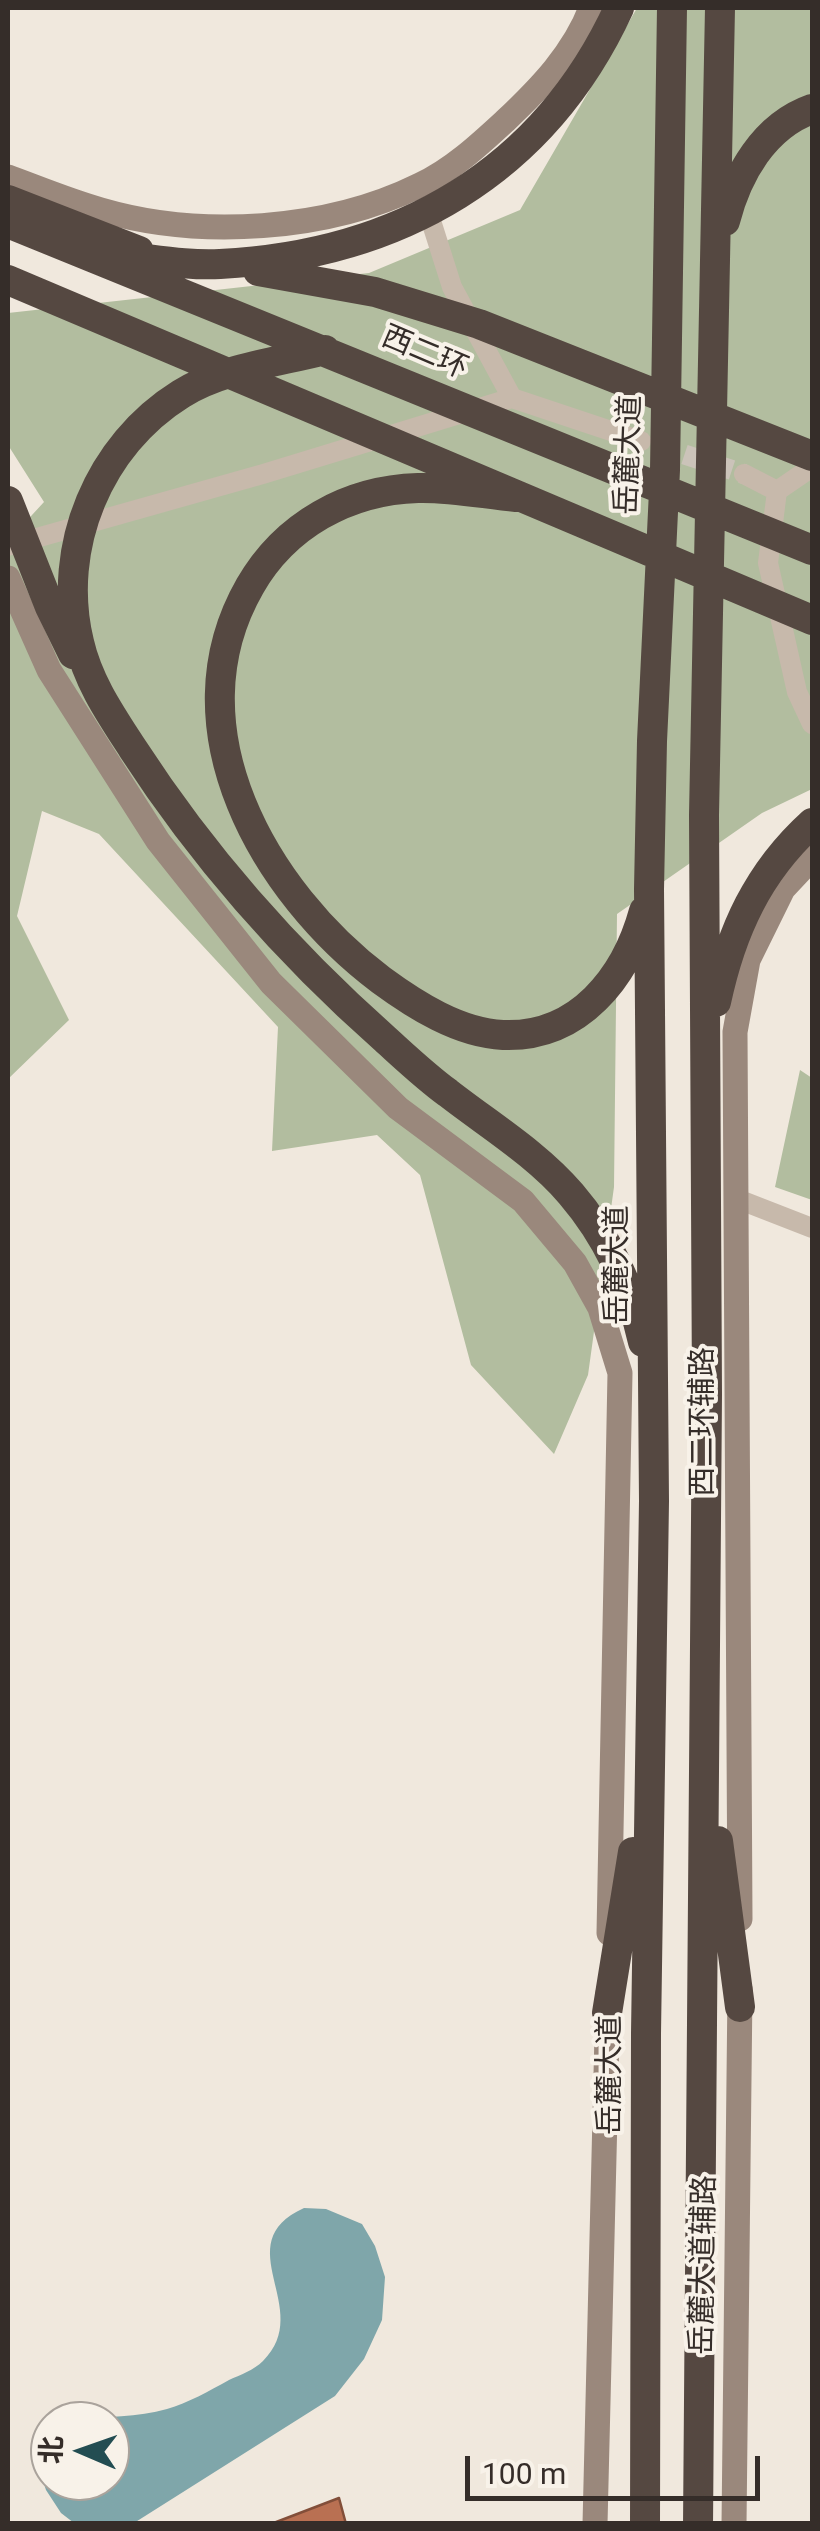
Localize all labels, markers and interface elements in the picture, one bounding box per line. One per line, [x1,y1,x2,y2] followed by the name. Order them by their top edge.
[376,320,472,388] street label: 西二环
[610,394,650,516] street label: 岳麓大道
[600,1205,636,1325] street label: 岳麓大道
[686,1347,722,1497] street label: 西二环辅路
[593,2015,629,2135] street label: 岳麓大道
[685,2175,725,2355] street label: 岳麓大道辅路
[30,2401,130,2501] north arrow
[35,2435,68,2465] text: 北
[470,2436,765,2498] scale bar
[482,2456,566,2491] text: 100 m

